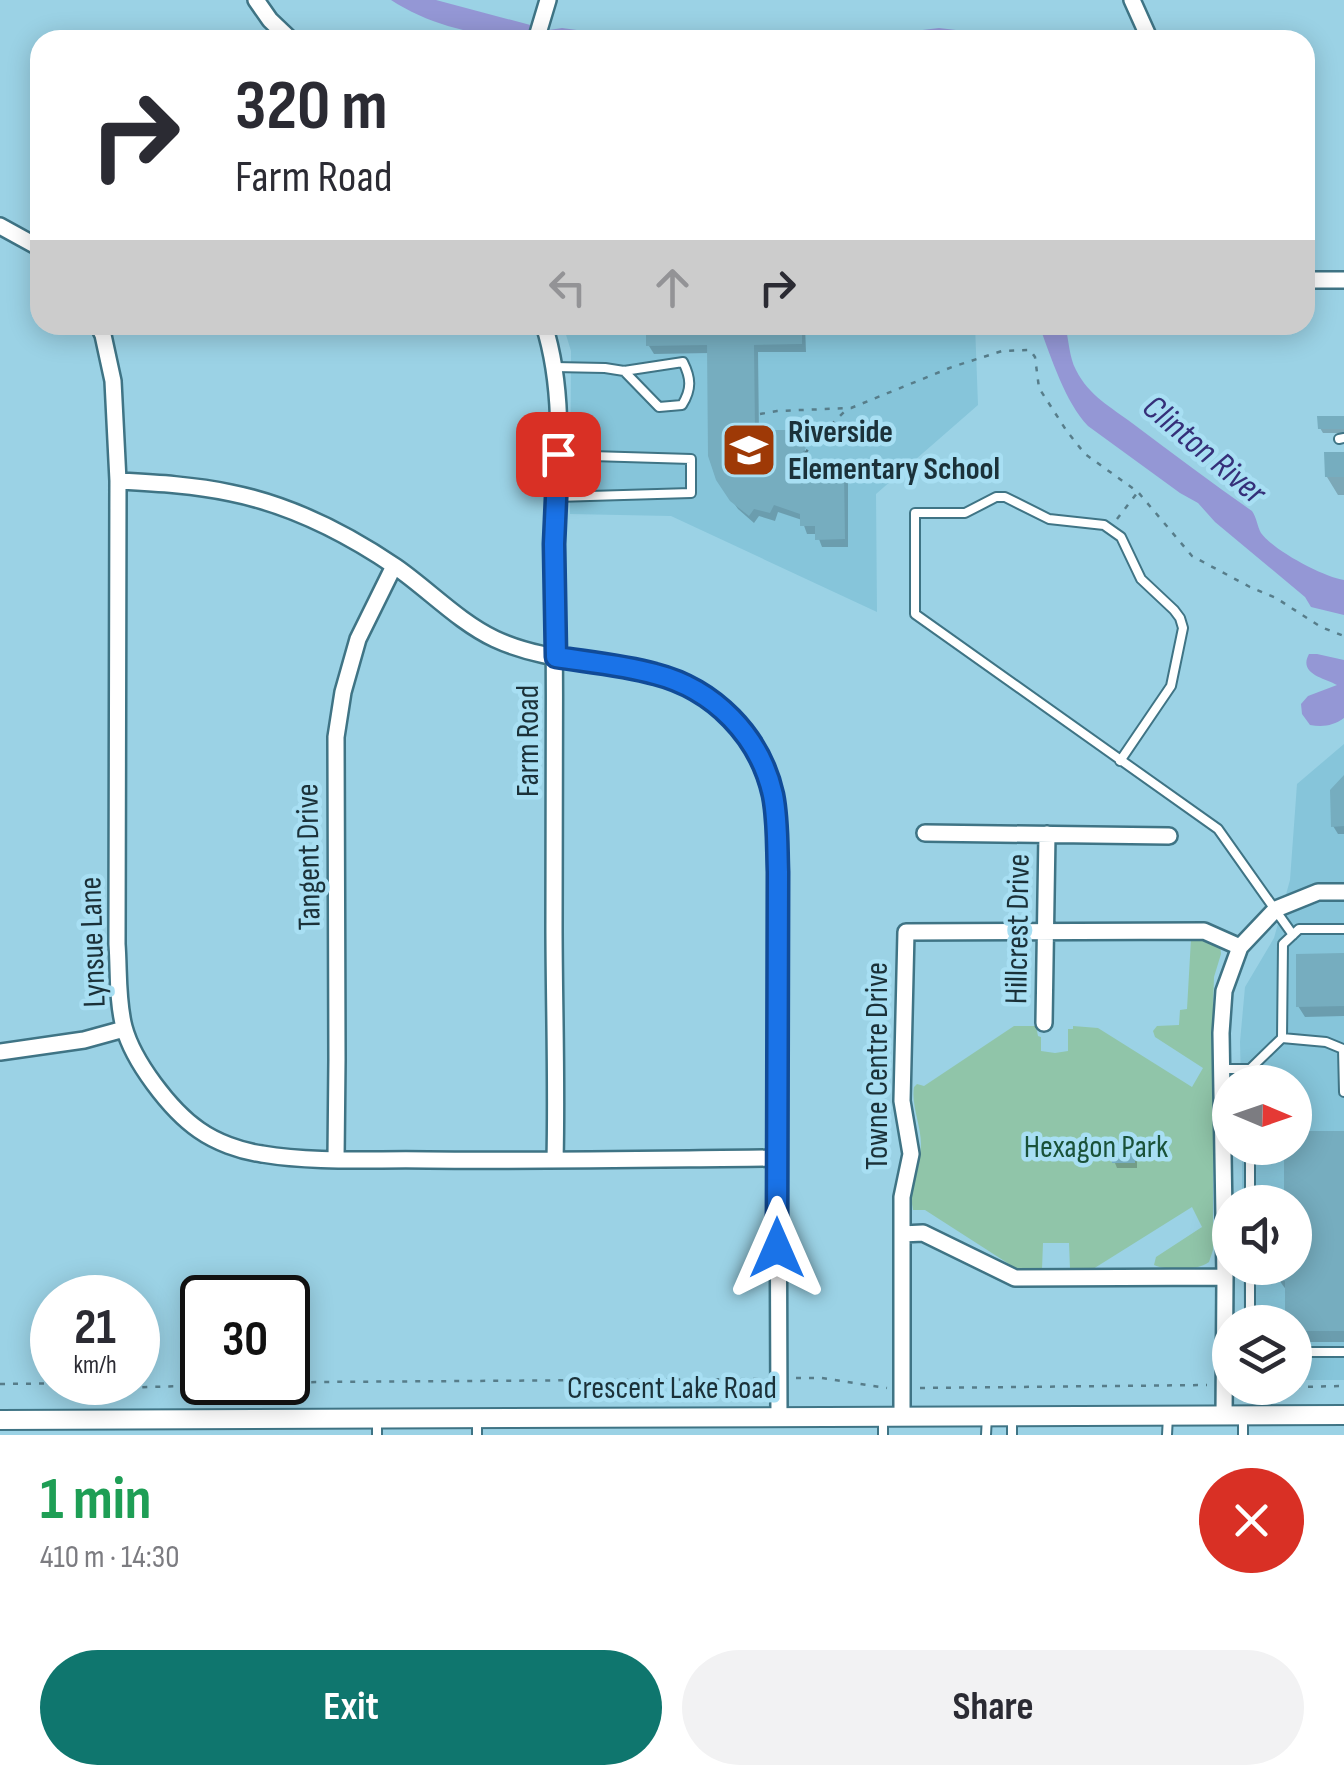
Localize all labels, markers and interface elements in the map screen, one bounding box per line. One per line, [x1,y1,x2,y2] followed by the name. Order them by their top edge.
[235,65,388,149] text: 320 m
[70,70,200,200] icon: right
[235,150,393,205] text: Farm Road
[540,260,595,315] icon: left
[645,260,700,315] icon: ahead
[750,260,805,315] icon: right
[1133,386,1275,515] water label: Clinton River
[516,412,601,497] pin
[788,413,1000,489] place label: Riverside Elementary School
[719,420,779,480] school or university icon: Riverside Elementary School
[531,427,586,482] icon: arrive
[509,685,548,797] street label: Farm Road
[288,783,330,931] street label: Tangent Drive
[997,853,1039,1005] street label: Hillcrest Drive
[71,876,115,1008] street label: Lynsue Lane
[858,962,897,1170] street label: Towne Centre Drive
[1212,1065,1312,1165] north arrow
[1212,1065,1312,1405] map controls
[1024,1128,1168,1167] park label: Hexagon Park
[1212,1185,1312,1285] button: sound
[725,1196,829,1300] position arrow
[180,1275,310,1405] speed limit sign: 30
[74,1298,116,1358] text: 21
[1212,1305,1312,1405] button: layers
[73,1350,117,1381] text: km/h
[567,1369,777,1408] street label: Crescent Lake Road
[40,1464,152,1536] text: 1 min
[1199,1468,1304,1573] button: close
[40,1538,179,1577] text: 410 m · 14:30
[40,1650,662,1765] button: Exit
[682,1650,1304,1765] button: Share

